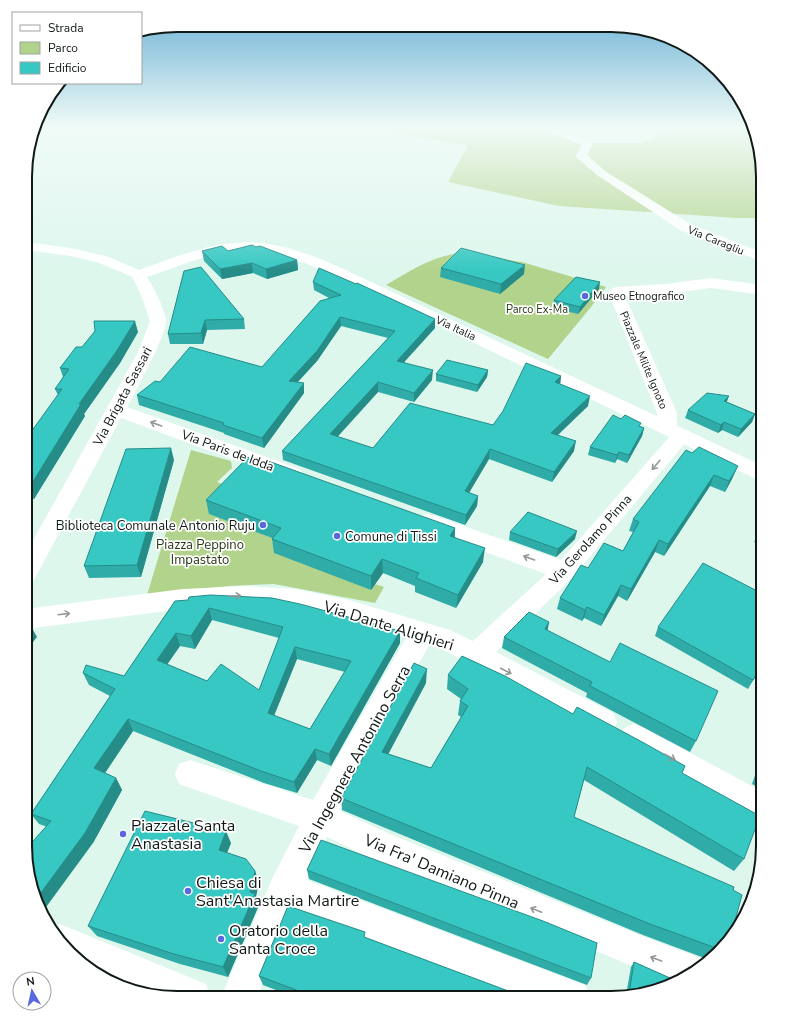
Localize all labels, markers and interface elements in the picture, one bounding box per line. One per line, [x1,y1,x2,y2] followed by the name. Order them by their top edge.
[12,12,142,84] legend
[48,20,84,36] text: Strada
[48,40,78,56] text: Parco
[48,60,87,76] text: Edificio
[684,222,746,259] street label: Via Caragliu
[593,289,685,304] place label: Museo Etnografico
[580,291,590,301] marker: Museo Etnografico
[506,302,568,317] park label: Parco Ex-Ma
[616,309,671,411] street label: Piazzale Milite Ignoto
[432,312,479,344] street label: Via Italia
[89,344,157,450] street label: Via Brigata Sassari
[150,420,162,428] one-way arrow
[178,425,277,476] street label: Via Paris de Idda
[652,459,661,470] one-way arrow
[545,491,636,589] street label: Via Gerolamo Pinna
[56,517,255,535] place label: Biblioteca Comunale Antonio Ruju
[258,520,268,530] marker: Biblioteca Comunale Antonio Ruju
[345,528,437,546] place label: Comune di Tissi
[332,531,342,541] marker: Comune di Tissi
[156,536,244,569] park label: Piazza Peppino Impastato
[522,554,535,561] one-way arrow
[228,592,241,599] one-way arrow
[320,595,457,656] street label: Via Dante Alighieri
[57,610,70,618] one-way arrow
[293,661,416,858] street label: Via Ingegnere Antonino Serra
[500,667,512,675] one-way arrow
[664,754,676,762] one-way arrow
[131,815,235,855] place label: Piazzale Santa Anastasia
[118,829,128,839] marker: Piazzale Santa Anastasia
[360,829,523,915] street label: Via Fra' Damiano Pinna
[196,872,359,912] place label: Chiesa di Sant'Anastasia Martire
[183,886,193,896] marker: Chiesa di Sant'Anastasia Martire
[531,906,543,913] one-way arrow
[229,920,328,960] place label: Oratorio della Santa Croce
[216,934,226,944] marker: Oratorio della Santa Croce
[650,955,663,962] one-way arrow
[12,971,52,1011] north arrow
[25,974,36,990] text: N

